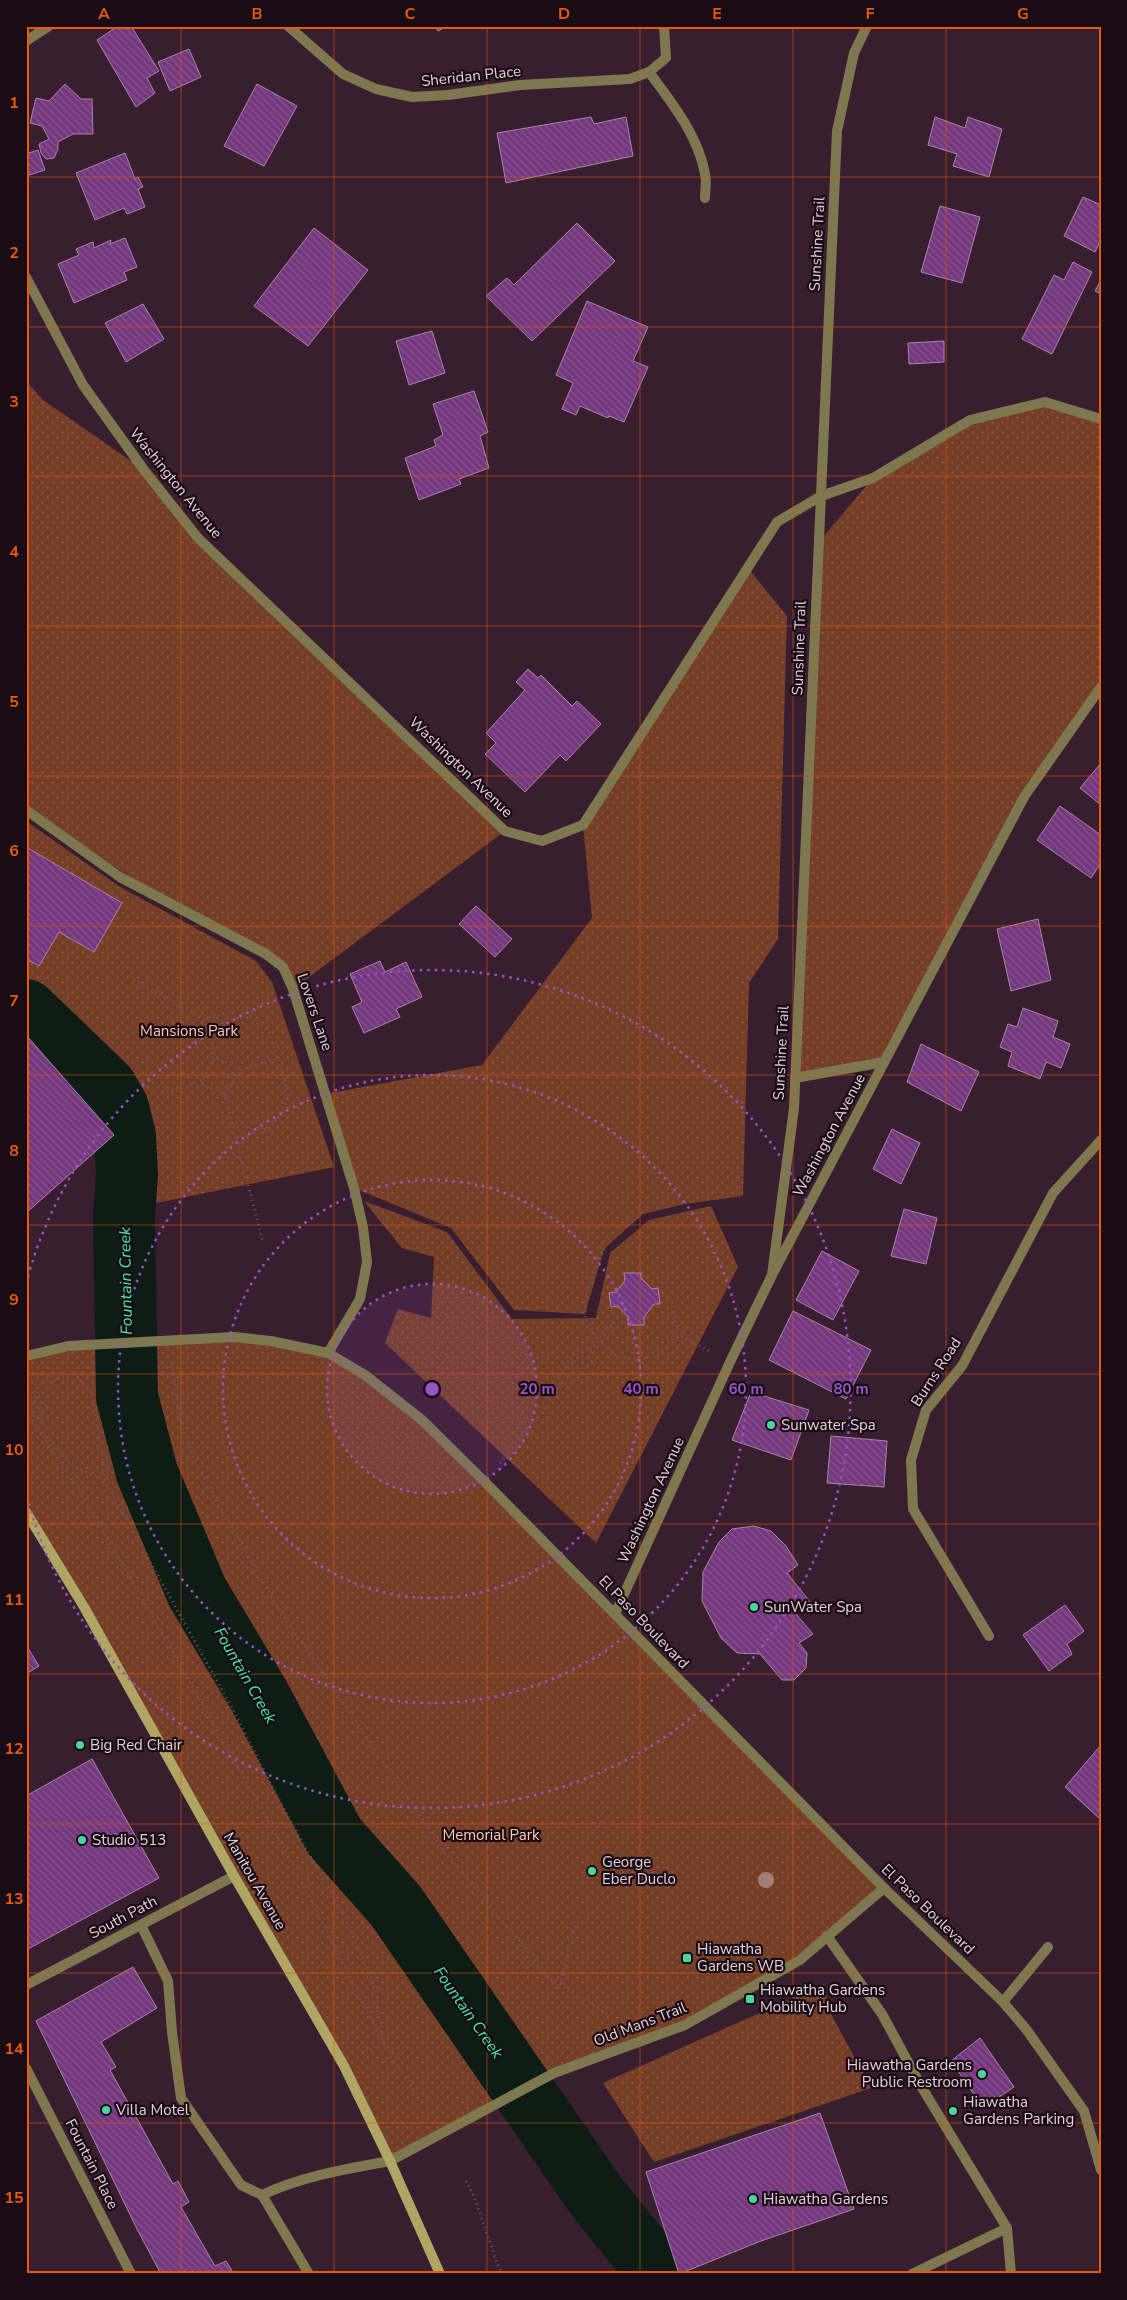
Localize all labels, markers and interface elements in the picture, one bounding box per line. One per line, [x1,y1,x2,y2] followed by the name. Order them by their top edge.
[98,3,110,25] text: A
[251,3,263,25] text: B
[405,3,416,25] text: C
[558,3,570,25] text: D
[712,3,722,25] text: E
[866,3,875,25] text: F
[1017,3,1029,25] text: G
[420,61,522,91] street label: Sheridan Place
[9,92,19,114] text: 1
[805,196,829,292] street label: Sunshine Trail
[9,242,19,264] text: 2
[9,391,19,413] text: 3
[125,423,227,543] street label: Washington Avenue
[9,541,19,563] text: 4
[787,600,811,696] street label: Sunshine Trail
[9,691,19,713] text: 5
[405,712,517,822] street label: Washington Avenue
[9,840,19,862] text: 6
[292,971,338,1053] street label: Lovers Lane
[9,990,19,1012] text: 7
[769,1005,793,1101] street label: Sunshine Trail
[140,1021,238,1041] park label: Mansions Park
[788,1070,870,1200] street label: Washington Avenue
[9,1140,19,1162] text: 8
[114,1226,138,1335] water label: Fountain Creek
[9,1289,19,1311] text: 9
[906,1334,966,1410] street label: Burns Road
[519,1379,555,1399] text: 20 m
[623,1379,659,1399] text: 40 m
[728,1379,764,1399] text: 60 m
[833,1379,869,1399] text: 80 m
[423,1380,441,1398] centre of rings
[781,1415,876,1435] place label: Sunwater Spa
[765,1419,777,1431] marker: Sunwater Spa
[613,1434,689,1566] street label: Washington Avenue
[4,1439,24,1461] text: 10
[594,1571,694,1673] street label: El Paso Boulevard
[4,1589,24,1611] text: 11
[764,1597,862,1617] place label: SunWater Spa
[748,1601,760,1613] marker: SunWater Spa
[209,1623,282,1729] water label: Fountain Creek
[90,1735,183,1755] place label: Big Red Chair
[4,1738,24,1760] text: 12
[74,1739,86,1751] marker: Big Red Chair
[442,1825,540,1845] park label: Memorial Park
[219,1829,291,1933] street label: Manitou Avenue
[92,1830,166,1850] place label: Studio 513
[76,1834,88,1846] marker: Studio 513
[602,1852,676,1889] place label: George Eber Duclo
[877,1859,979,1959] street label: El Paso Boulevard
[586,1865,598,1877] marker: George Eber Duclo
[4,1888,24,1910] text: 13
[85,1891,161,1943] street label: South Path
[697,1939,784,1976] place label: Hiawatha Gardens WB
[681,1952,693,1964] marker: Hiawatha Gardens WB
[428,1962,509,2064] water label: Fountain Creek
[760,1980,885,2017] place label: Hiawatha Gardens Mobility Hub
[744,1993,756,2005] marker: Hiawatha Gardens Mobility Hub
[591,1997,690,2051] street label: Old Mans Trail
[4,2038,24,2060] text: 14
[847,2055,972,2092] place label: Hiawatha Gardens Public Restroom
[976,2068,988,2080] marker: Hiawatha Gardens Public Restroom
[963,2092,1074,2129] place label: Hiawatha Gardens Parking
[115,2100,190,2120] place label: Villa Motel
[100,2104,112,2116] marker: Villa Motel
[947,2105,959,2117] marker: Hiawatha Gardens Parking
[61,2115,123,2213] street label: Fountain Place
[4,2187,24,2209] text: 15
[763,2189,888,2209] place label: Hiawatha Gardens
[747,2193,759,2205] marker: Hiawatha Gardens

